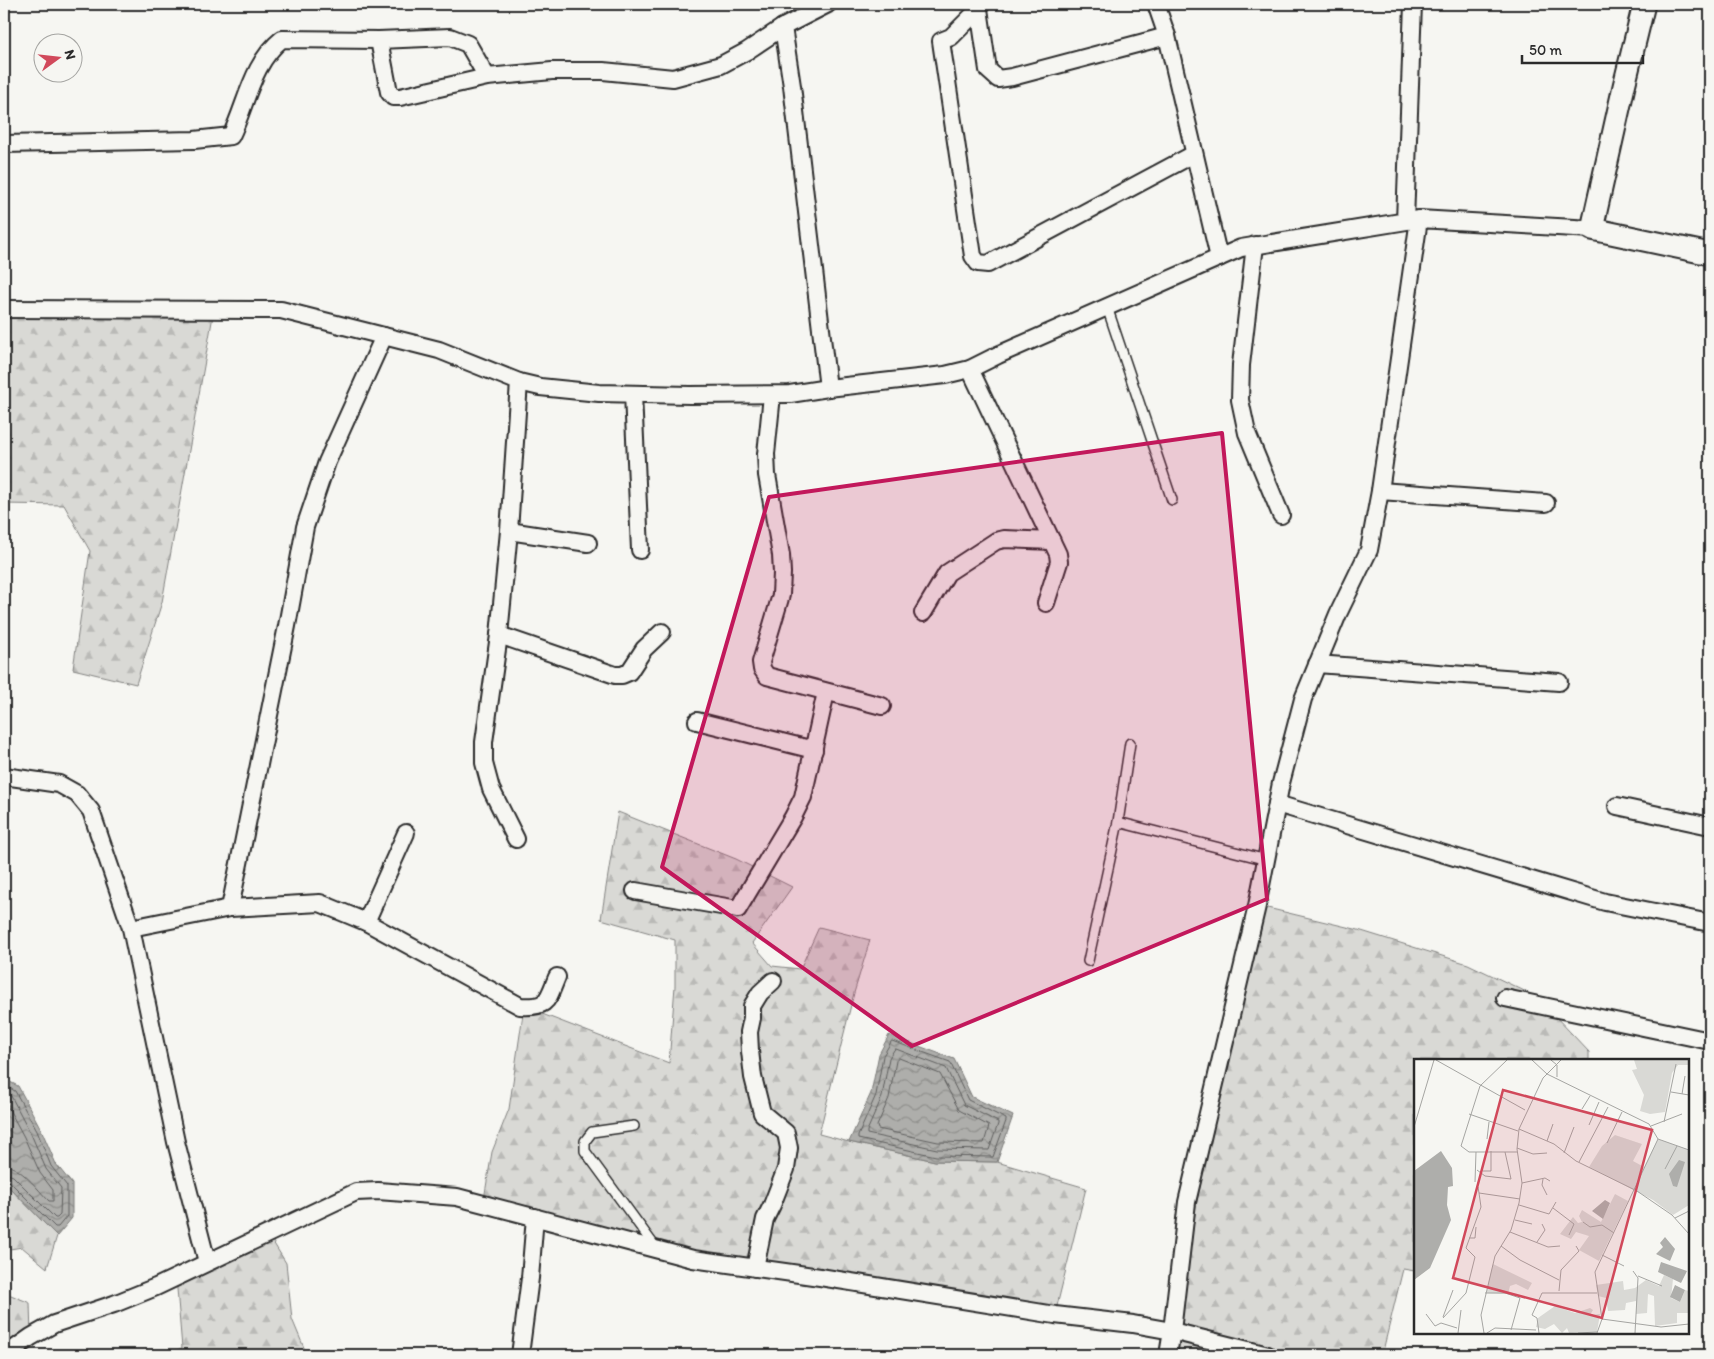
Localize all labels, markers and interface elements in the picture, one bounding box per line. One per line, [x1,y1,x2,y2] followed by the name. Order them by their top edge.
[32,32,82,82] north arrow
[1522,32,1643,64] scale bar
[1529,41,1562,59] text: 50 m
[61,48,80,62] text: N
[1414,1059,1689,1334] inset map

